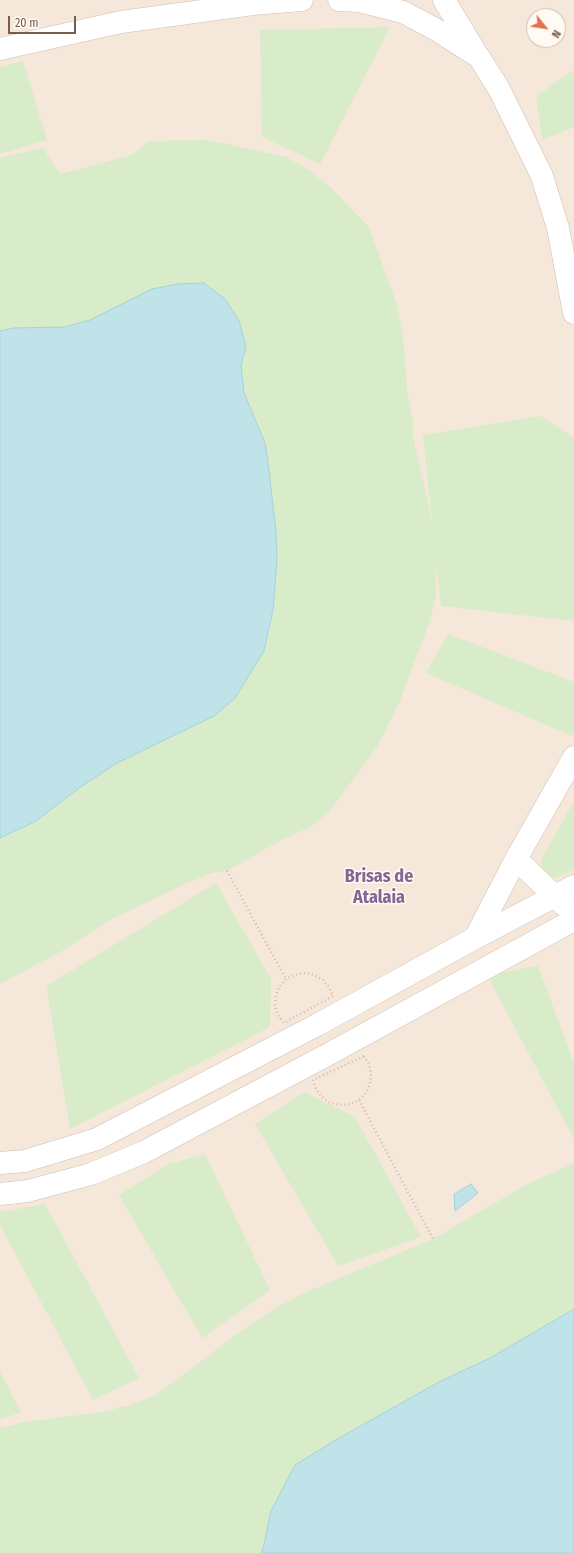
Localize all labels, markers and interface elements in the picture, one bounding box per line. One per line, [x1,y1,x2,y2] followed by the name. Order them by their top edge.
[10,8,78,34] scale bar
[526,8,566,48] north arrow
[15,16,39,30] text: 20 m
[549,28,563,40] text: N
[345,866,413,908] district label: Brisas de Atalaia

